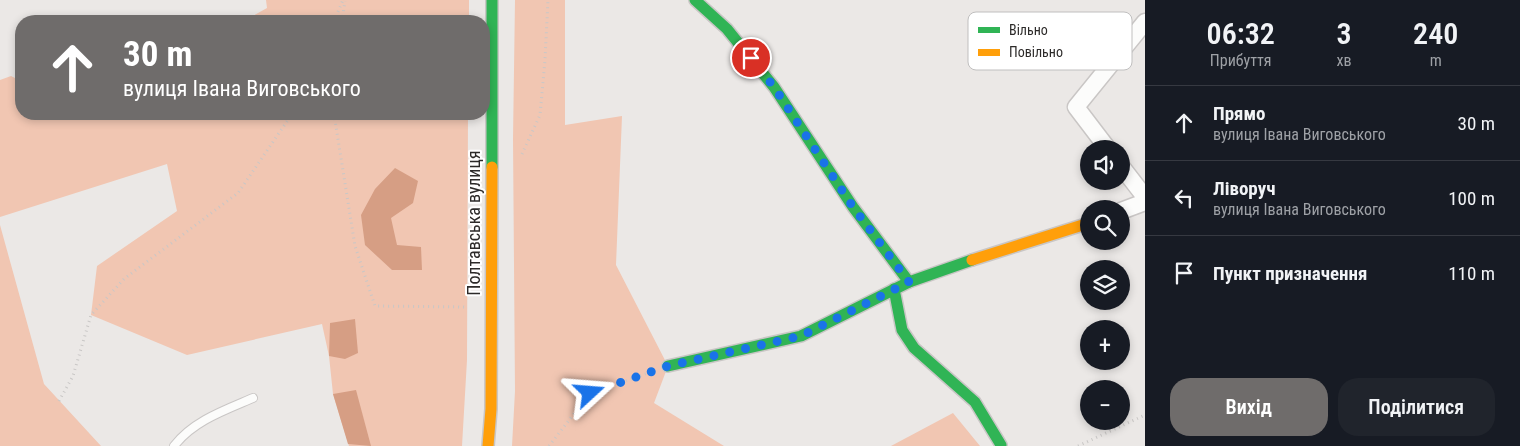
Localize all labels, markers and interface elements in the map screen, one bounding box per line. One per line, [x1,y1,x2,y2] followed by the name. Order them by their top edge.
[968,12,1132,70] legend
[1207,16,1275,51] text: 06:32
[1336,16,1352,51] text: 3
[1413,16,1458,51] text: 240
[1009,22,1048,38] text: Вільно
[123,34,192,75] text: 30 m
[40,35,105,100] icon: ahead
[730,37,772,79] pin
[737,44,765,72] icon: arrive
[1009,44,1063,60] text: Повільно
[1210,51,1272,70] text: Прибуття
[1336,51,1352,70] text: хв
[1430,51,1442,70] text: m
[123,76,361,101] text: вулиця Івана Виговського
[1213,102,1266,125] text: Прямо
[1170,109,1198,137] icon: ahead
[1458,112,1495,135] text: 30 m
[1213,125,1386,144] text: вулиця Івана Виговського
[1080,140,1130,430] map controls
[1080,140,1130,190] button: sound
[463,150,484,296] street label: Полтавська вулиця
[1213,177,1275,200] text: Ліворуч
[1170,184,1198,212] icon: left
[1448,187,1495,210] text: 100 m
[1080,200,1130,250] button: search
[1213,200,1386,219] text: вулиця Івана Виговського
[1170,259,1198,287] icon: arrive
[1080,260,1130,310] button: layers
[1213,262,1367,285] text: Пункт призначення
[1448,262,1495,285] text: 110 m
[1080,320,1130,370] button: +
[563,366,615,418] position arrow
[1170,378,1328,436] button: Вихід
[1338,378,1495,436] button: Поділитися
[1080,380,1130,430] button: −

